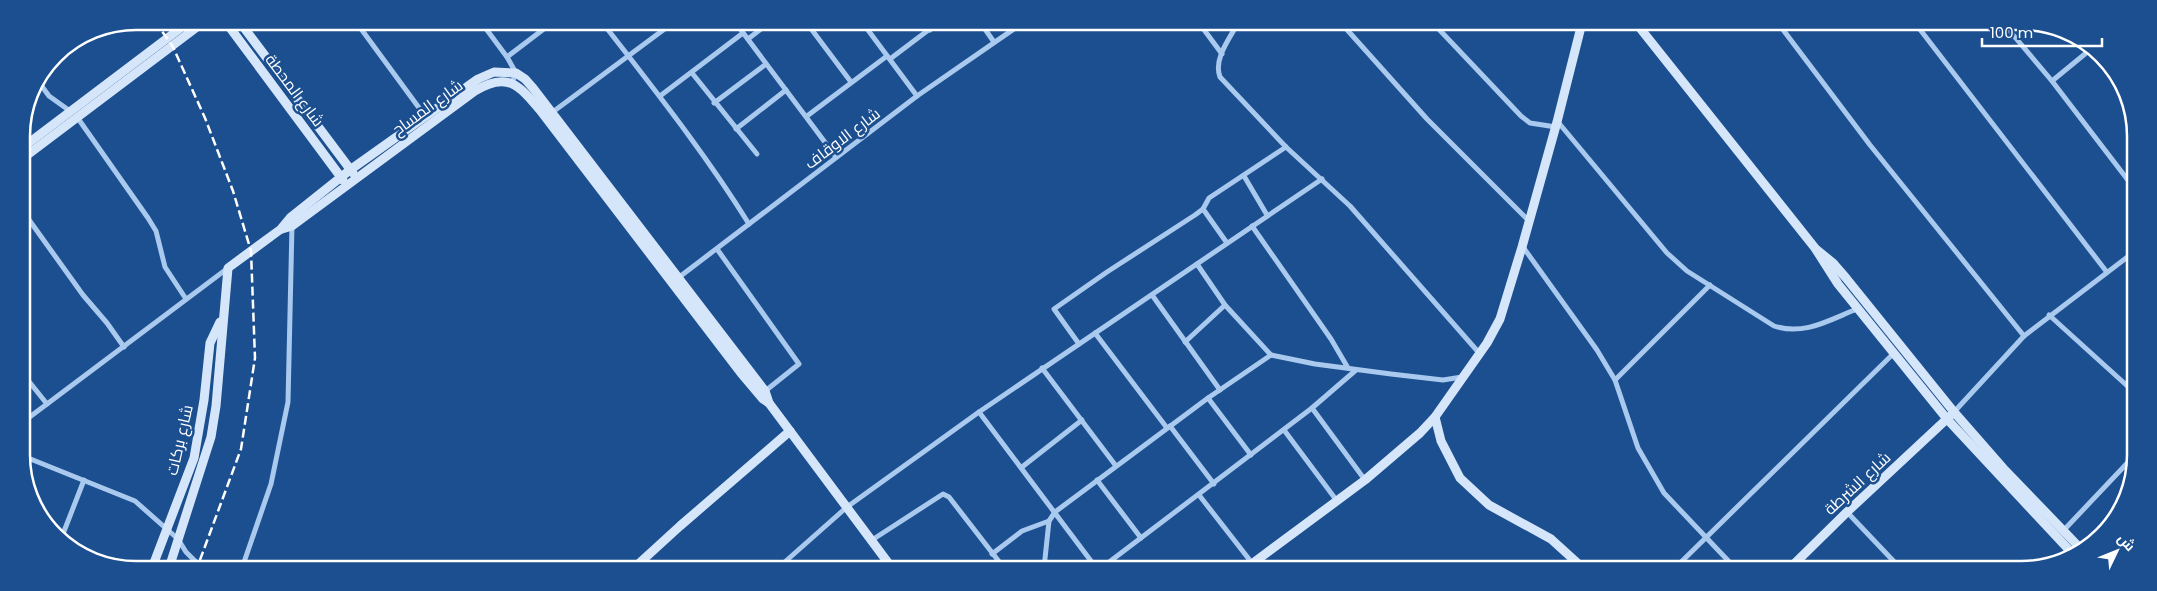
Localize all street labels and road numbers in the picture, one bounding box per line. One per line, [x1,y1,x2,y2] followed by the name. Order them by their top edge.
[260,49,330,131] street label: شارع المحطة
[387,74,467,141] street label: شارع المساح
[800,102,885,175] street label: شارع الاوقاف
[160,403,199,478] street label: شارع بركات
[1819,447,1896,520] street label: شارع الشرطة

